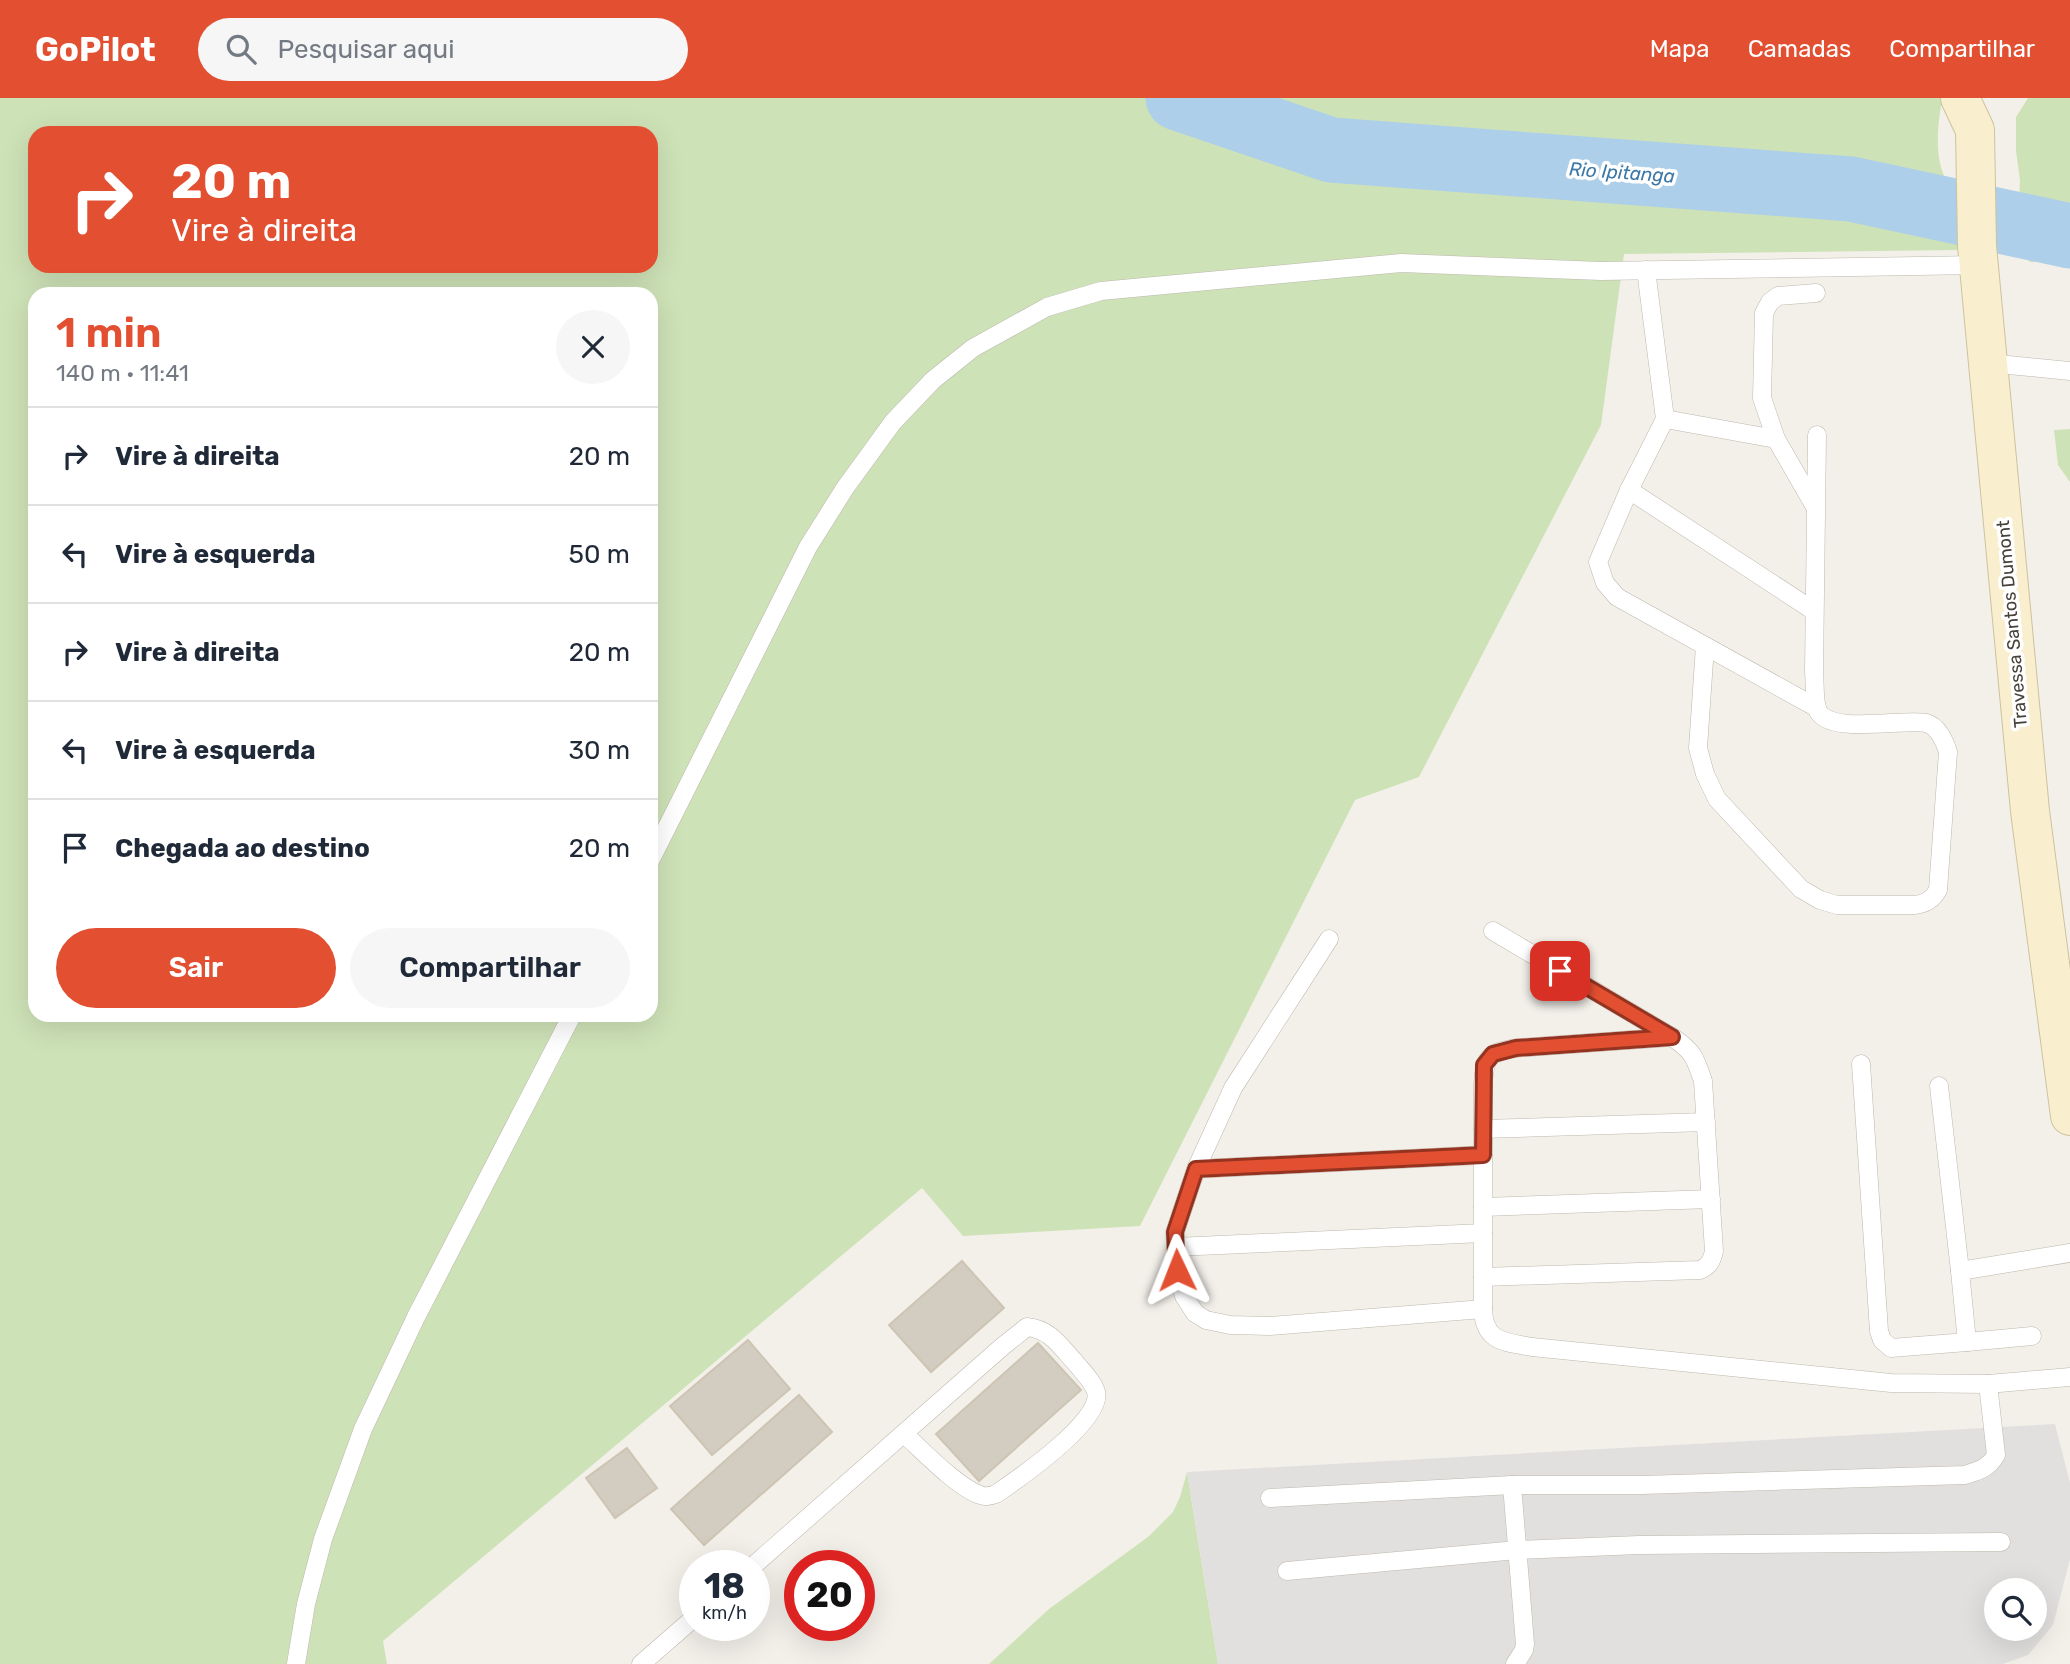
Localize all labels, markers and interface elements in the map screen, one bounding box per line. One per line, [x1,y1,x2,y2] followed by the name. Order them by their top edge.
[198,18,688,81] search box
[35,30,156,69] text: GoPilot
[222,30,260,68] icon: search
[278,34,454,65] text: Pesquisar aqui
[1650,35,1710,63] text: Mapa
[1748,35,1851,63] text: Camadas
[1889,35,2035,63] text: Compartilhar
[171,152,292,210] text: 20 m
[56,154,147,245] icon: right
[1568,157,1676,188] water label: Rio Ipitanga
[171,211,357,249] text: Vire à direita
[56,308,162,358] text: 1 min
[556,310,630,384] button: close
[56,359,189,387] text: 140 m · 11:41
[56,437,94,475] icon: right
[115,441,280,472] text: Vire à direita
[569,441,630,472] text: 20 m
[1992,519,2032,729] street label: Travessa Santos Dumont
[56,535,94,573] icon: left
[115,539,316,570] text: Vire à esquerda
[569,539,630,570] text: 50 m
[56,633,94,671] icon: right
[115,637,280,668] text: Vire à direita
[569,637,630,668] text: 20 m
[56,731,94,769] icon: left
[115,735,316,766] text: Vire à esquerda
[568,735,630,766] text: 30 m
[56,829,94,867] icon: arrive
[115,833,370,864] text: Chegada ao destino
[569,833,630,864] text: 20 m
[56,928,336,1008] button: Sair
[350,928,630,1008] button: Compartilhar
[1530,941,1590,1001] pin
[1541,952,1579,990] icon: arrive
[1140,1233,1214,1307] position arrow
[784,1550,875,1641] speed limit sign: 20
[704,1565,745,1607] text: 18
[1984,1578,2047,1641] map controls
[1984,1578,2047,1641] button: search
[702,1602,747,1624] text: km/h

